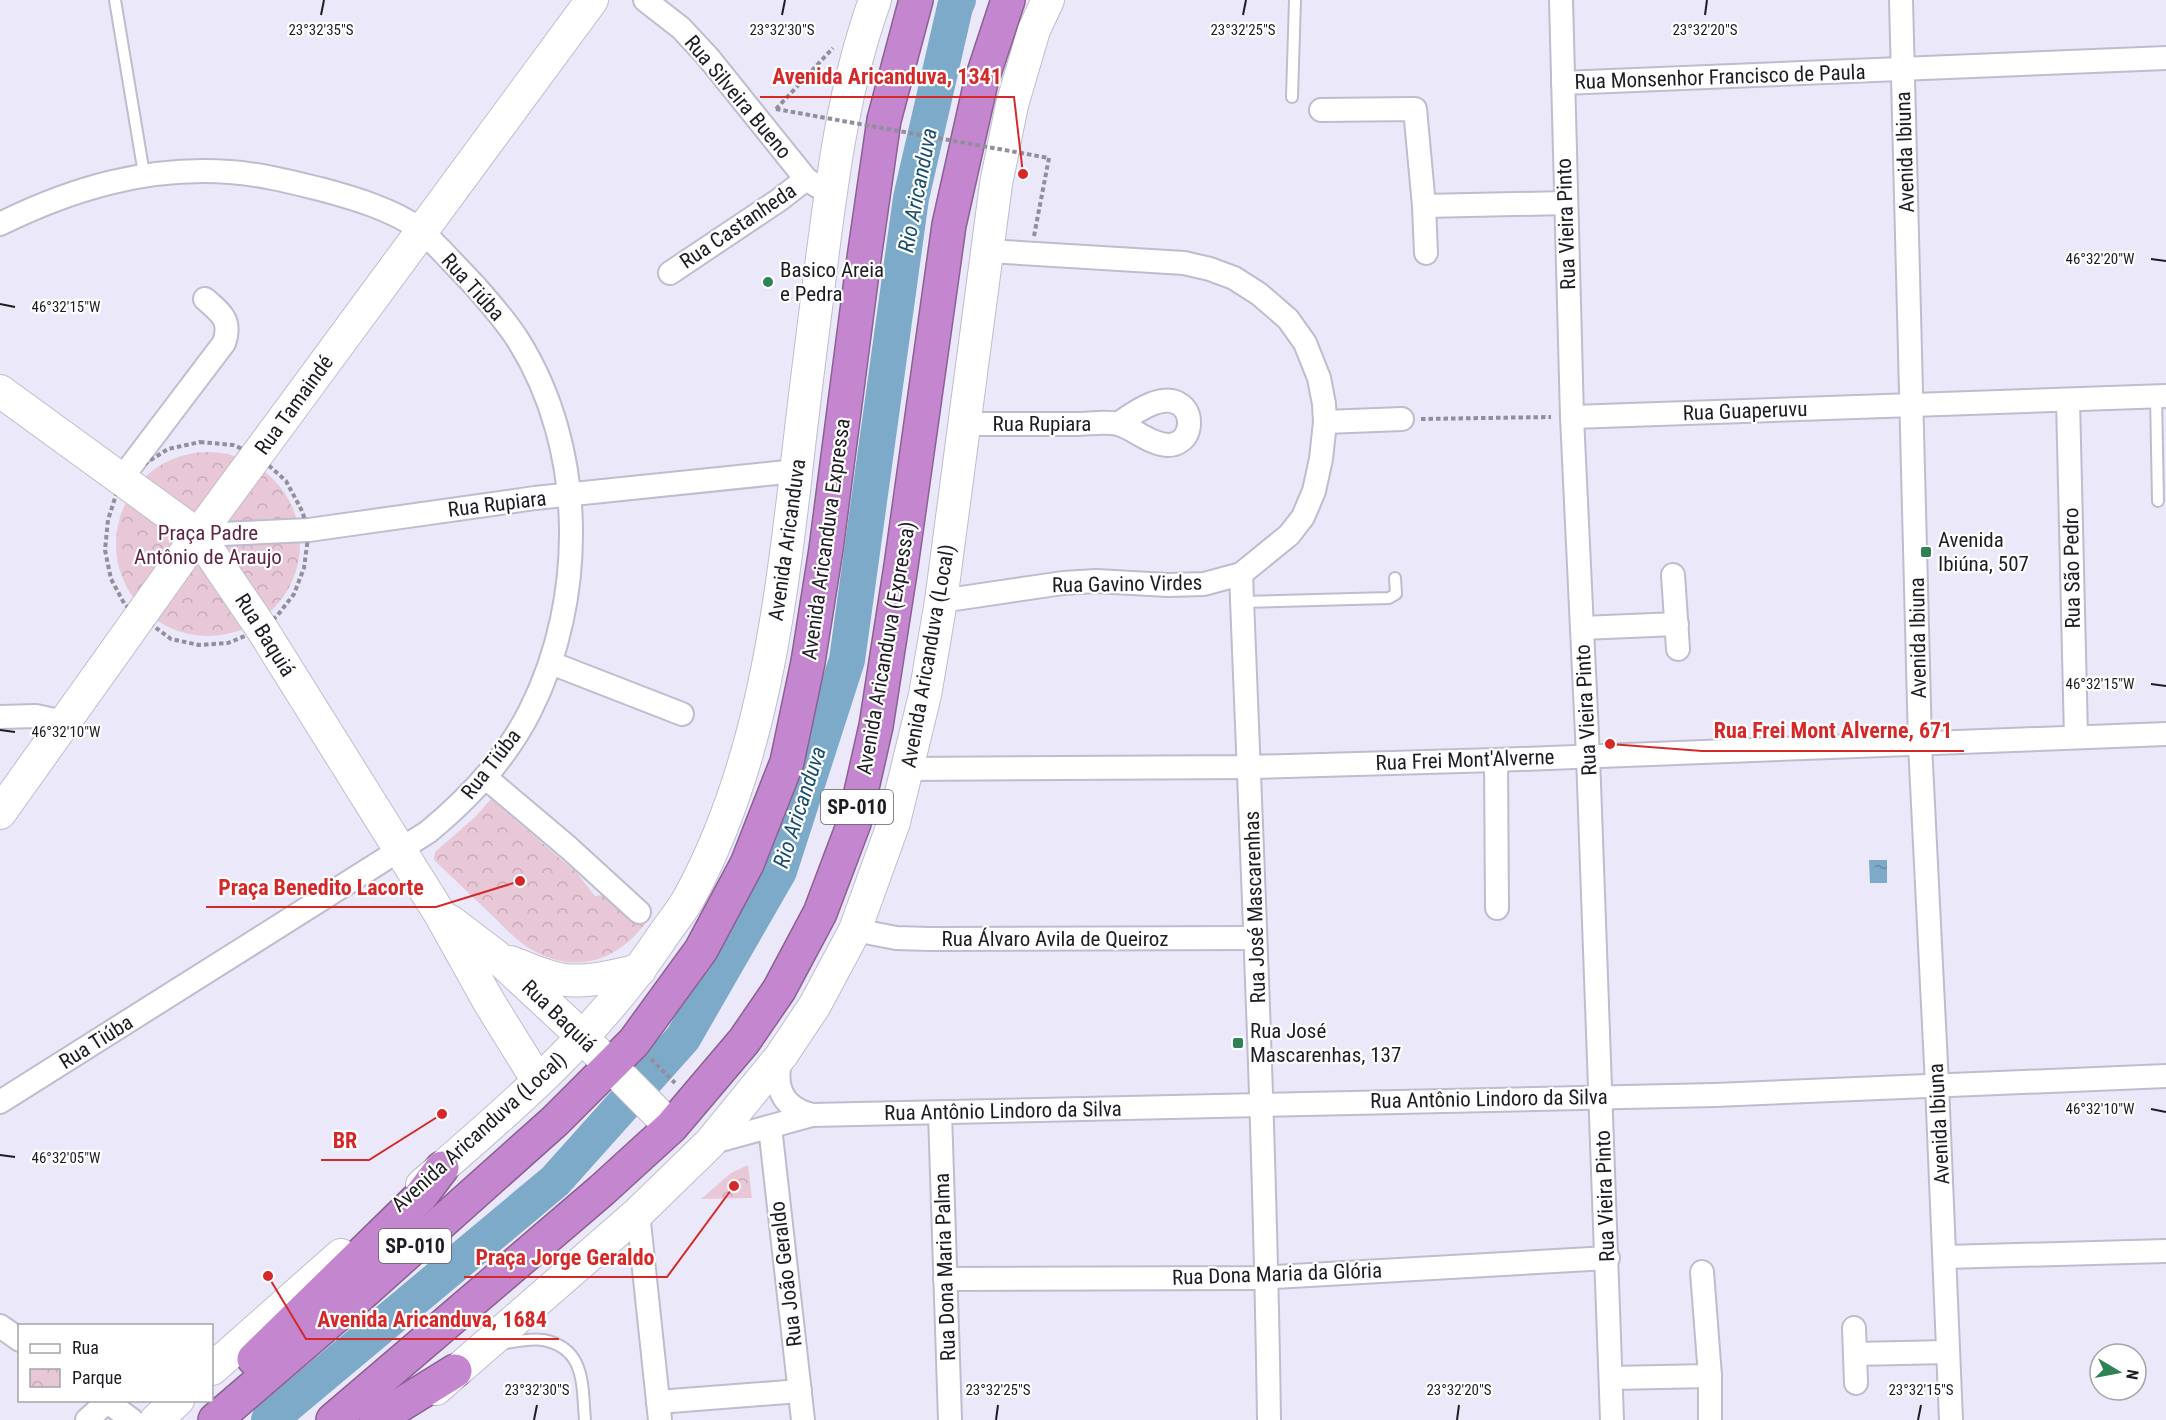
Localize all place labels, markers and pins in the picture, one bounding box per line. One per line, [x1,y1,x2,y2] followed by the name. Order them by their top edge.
[760,57,1014,97] callout: Avenida Aricanduva, 1341
[780,258,884,306] place label: Basico Areia e Pedra
[761,275,775,289] marker: Basico Areia e Pedra
[1938,528,2029,576] place label: Avenida Ibiúna, 507
[1919,545,1933,559] marker: Avenida Ibiúna, 507
[1702,711,1964,751] callout: Rua Frei Mont Alverne, 671
[206,867,436,907] callout: Praça Benedito Lacorte
[1250,1019,1401,1067] place label: Rua José Mascarenhas, 137
[1231,1036,1245,1050] marker: Rua José Mascarenhas, 137
[321,1120,369,1160] callout: BR
[464,1237,667,1277] callout: Praça Jorge Geraldo
[306,1299,559,1339] callout: Avenida Aricanduva, 1684

